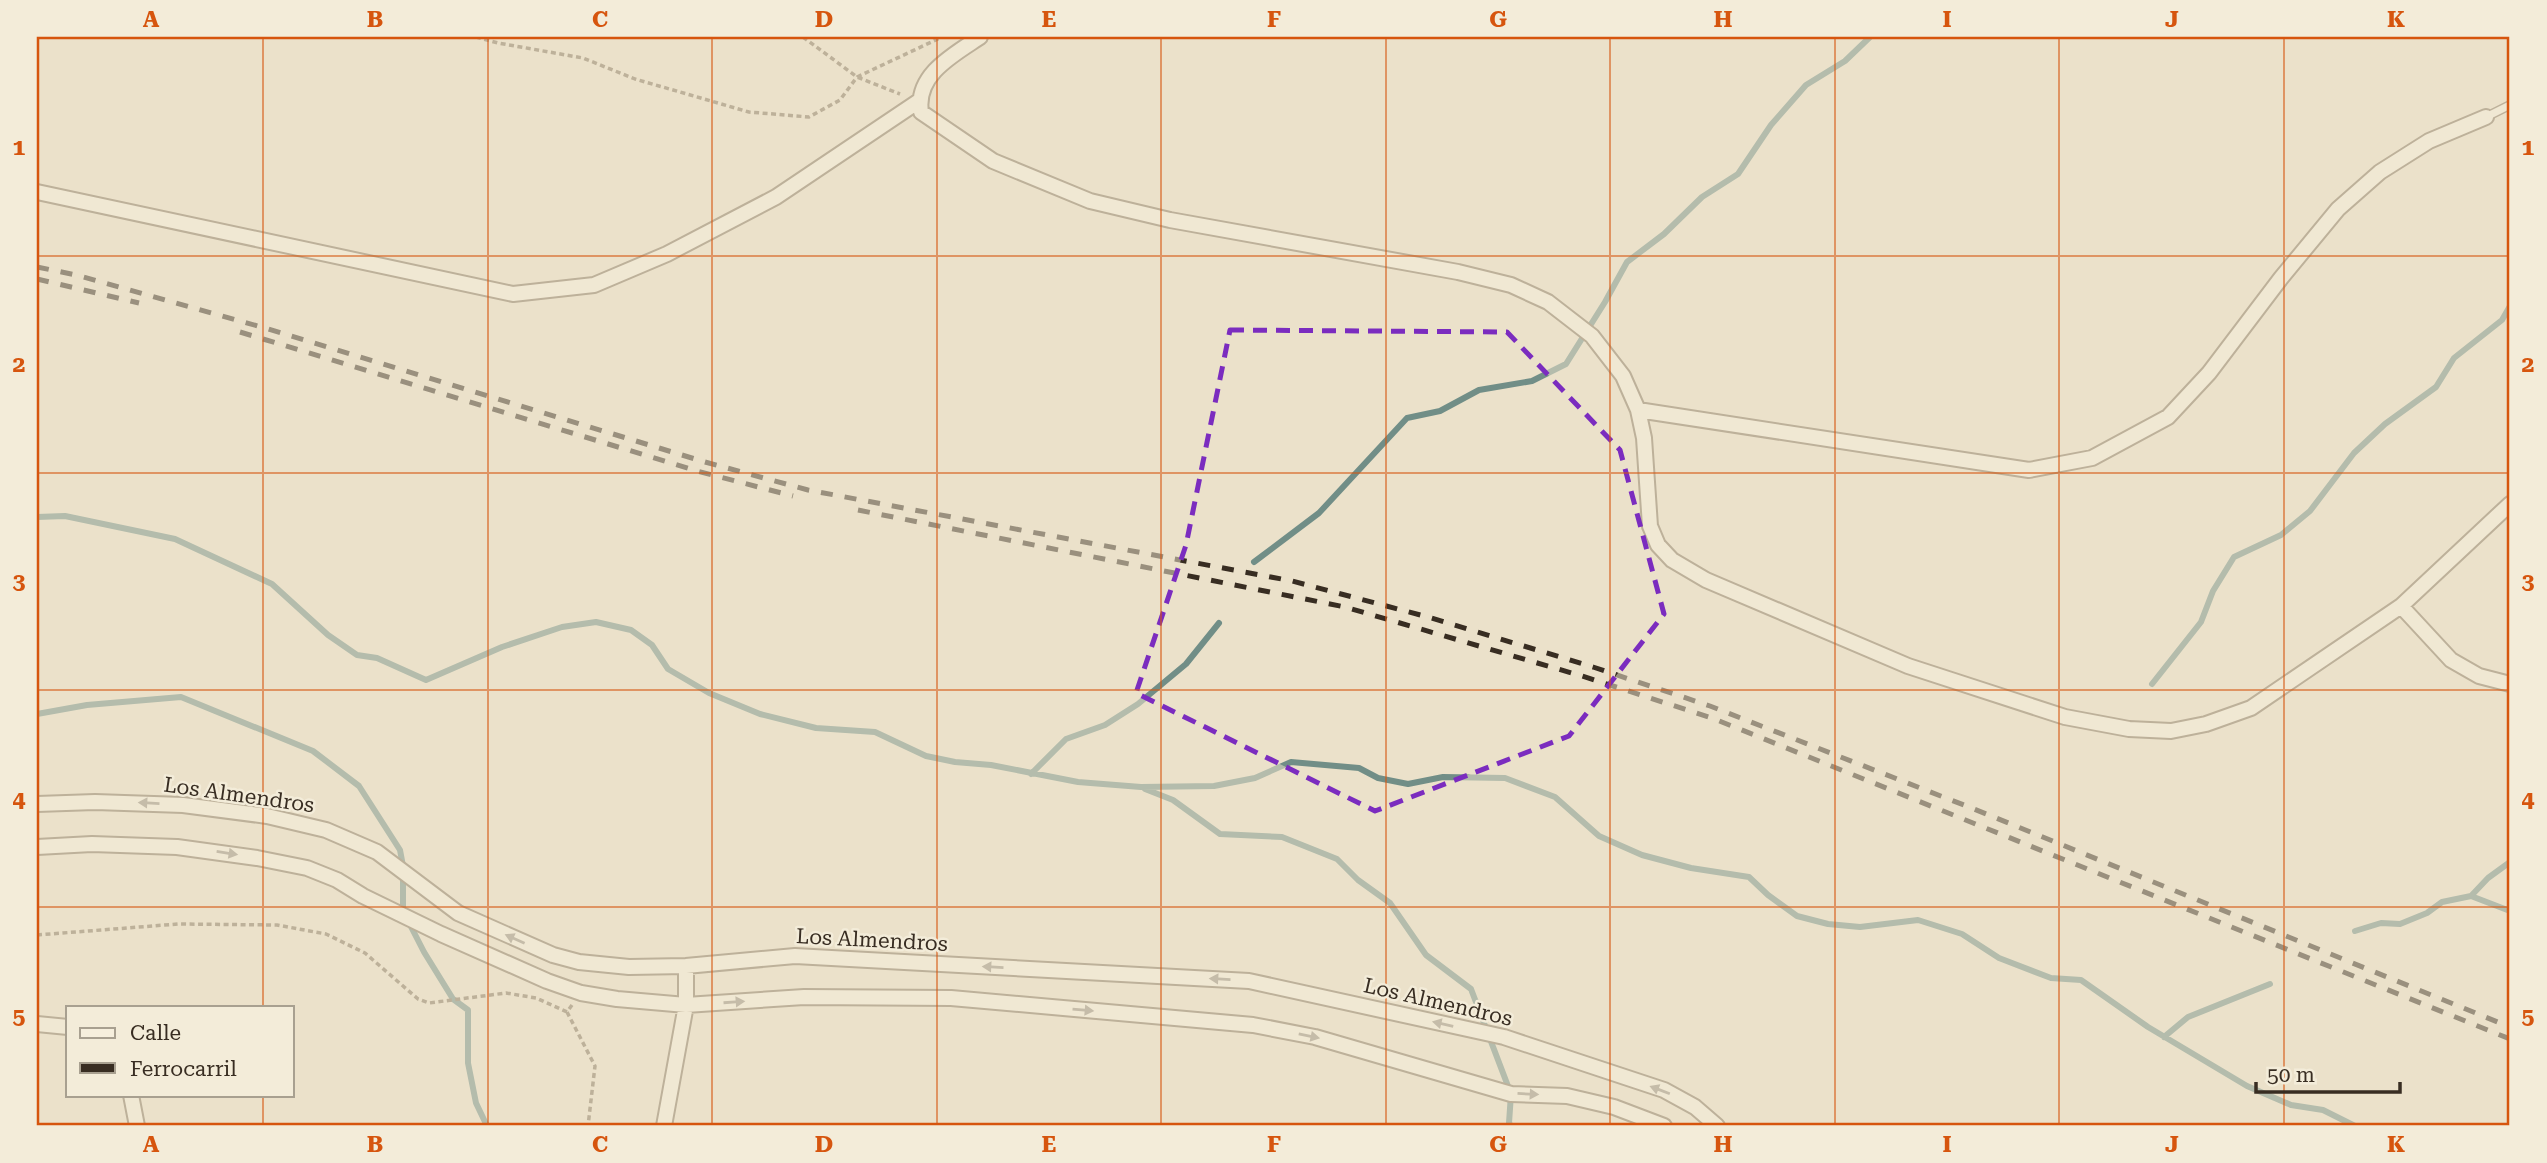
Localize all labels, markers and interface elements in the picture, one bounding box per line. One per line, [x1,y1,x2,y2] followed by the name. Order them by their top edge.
[143,6,160,33] text: A
[367,6,383,33] text: B
[592,6,608,33] text: C
[815,6,833,33] text: D
[1042,6,1056,33] text: E
[1267,6,1281,33] text: F
[1489,6,1507,33] text: G
[1714,6,1733,33] text: H
[1942,6,1952,33] text: I
[2165,6,2179,33] text: J
[2387,6,2405,33] text: K
[13,134,26,161] text: 1
[2522,134,2535,161] text: 1
[13,351,25,378] text: 2
[2522,351,2534,378] text: 2
[13,568,26,595] text: 3
[2522,568,2535,595] text: 3
[162,773,316,817] street label: Los Almendros
[13,786,26,813] text: 4
[2522,786,2535,813] text: 4
[138,797,160,808] one-way arrow
[216,848,238,859] one-way arrow
[796,924,948,956] street label: Los Almendros
[505,933,525,945] one-way arrow
[982,961,1004,972] one-way arrow
[1361,973,1515,1031] street label: Los Almendros
[1209,974,1231,985] one-way arrow
[723,996,745,1007] one-way arrow
[13,1003,26,1030] text: 5
[2522,1003,2535,1030] text: 5
[1072,1005,1094,1016] one-way arrow
[66,1006,294,1096] legend
[1432,1018,1454,1029] one-way arrow
[130,1021,181,1045] text: Calle
[1298,1031,1320,1042] one-way arrow
[2256,1051,2400,1095] scale bar
[130,1057,237,1081] text: Ferrocarril
[2267,1063,2315,1087] text: 50 m
[1650,1084,1671,1095] one-way arrow
[1518,1089,1540,1100] one-way arrow
[143,1131,160,1158] text: A
[367,1131,383,1158] text: B
[592,1131,608,1158] text: C
[815,1131,833,1158] text: D
[1042,1131,1056,1158] text: E
[1267,1131,1281,1158] text: F
[1489,1131,1507,1158] text: G
[1714,1131,1733,1158] text: H
[1942,1131,1952,1158] text: I
[2165,1131,2179,1158] text: J
[2387,1131,2405,1158] text: K

